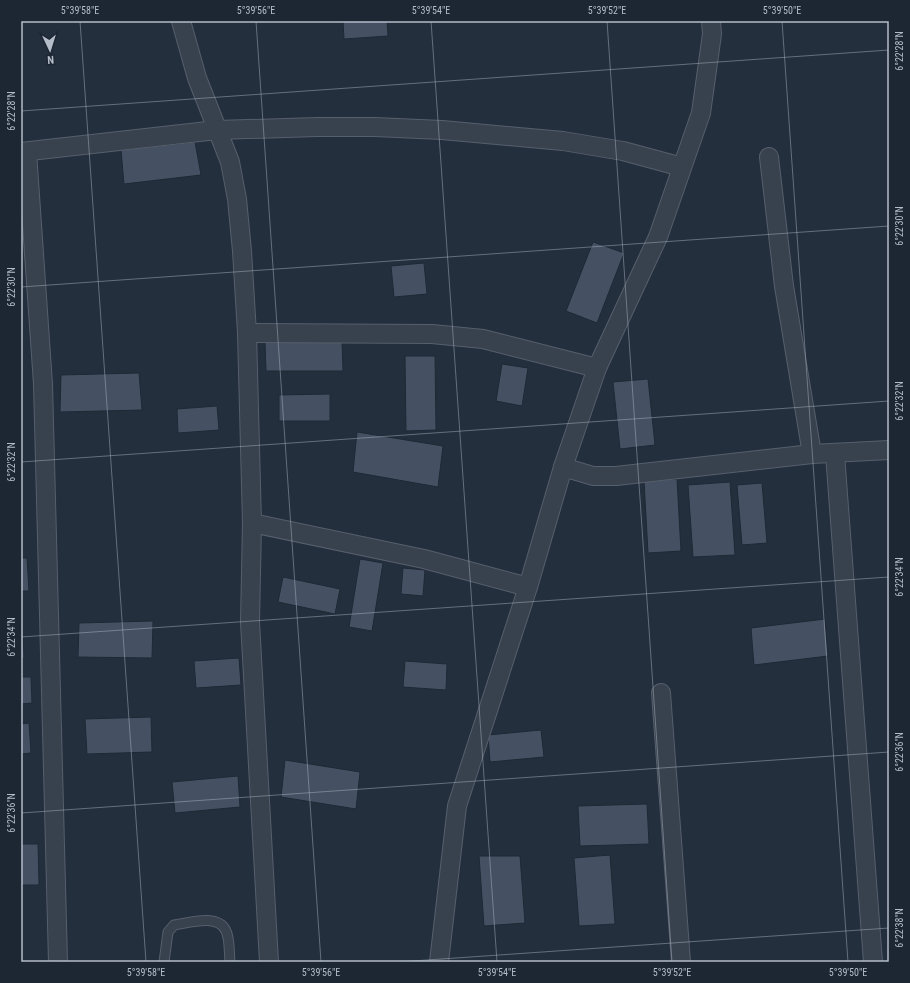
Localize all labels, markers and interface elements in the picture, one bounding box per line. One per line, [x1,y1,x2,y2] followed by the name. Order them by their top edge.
[61,5,99,16] text: 5°39'58"E
[237,5,275,16] text: 5°39'56"E
[412,5,450,16] text: 5°39'54"E
[588,5,626,16] text: 5°39'52"E
[763,5,801,16] text: 5°39'50"E
[30,30,70,70] north arrow
[894,31,905,71] text: 6°22'28"N
[47,53,54,66] text: N
[6,91,17,131] text: 6°22'28"N
[894,206,905,246] text: 6°22'30"N
[6,267,17,307] text: 6°22'30"N
[894,381,905,421] text: 6°22'32"N
[6,442,17,482] text: 6°22'32"N
[894,557,905,597] text: 6°22'34"N
[6,617,17,657] text: 6°22'34"N
[894,732,905,772] text: 6°22'36"N
[6,793,17,833] text: 6°22'36"N
[894,908,905,948] text: 6°22'38"N
[127,967,165,978] text: 5°39'58"E
[302,967,340,978] text: 5°39'56"E
[478,967,516,978] text: 5°39'54"E
[653,967,691,978] text: 5°39'52"E
[829,967,867,978] text: 5°39'50"E

